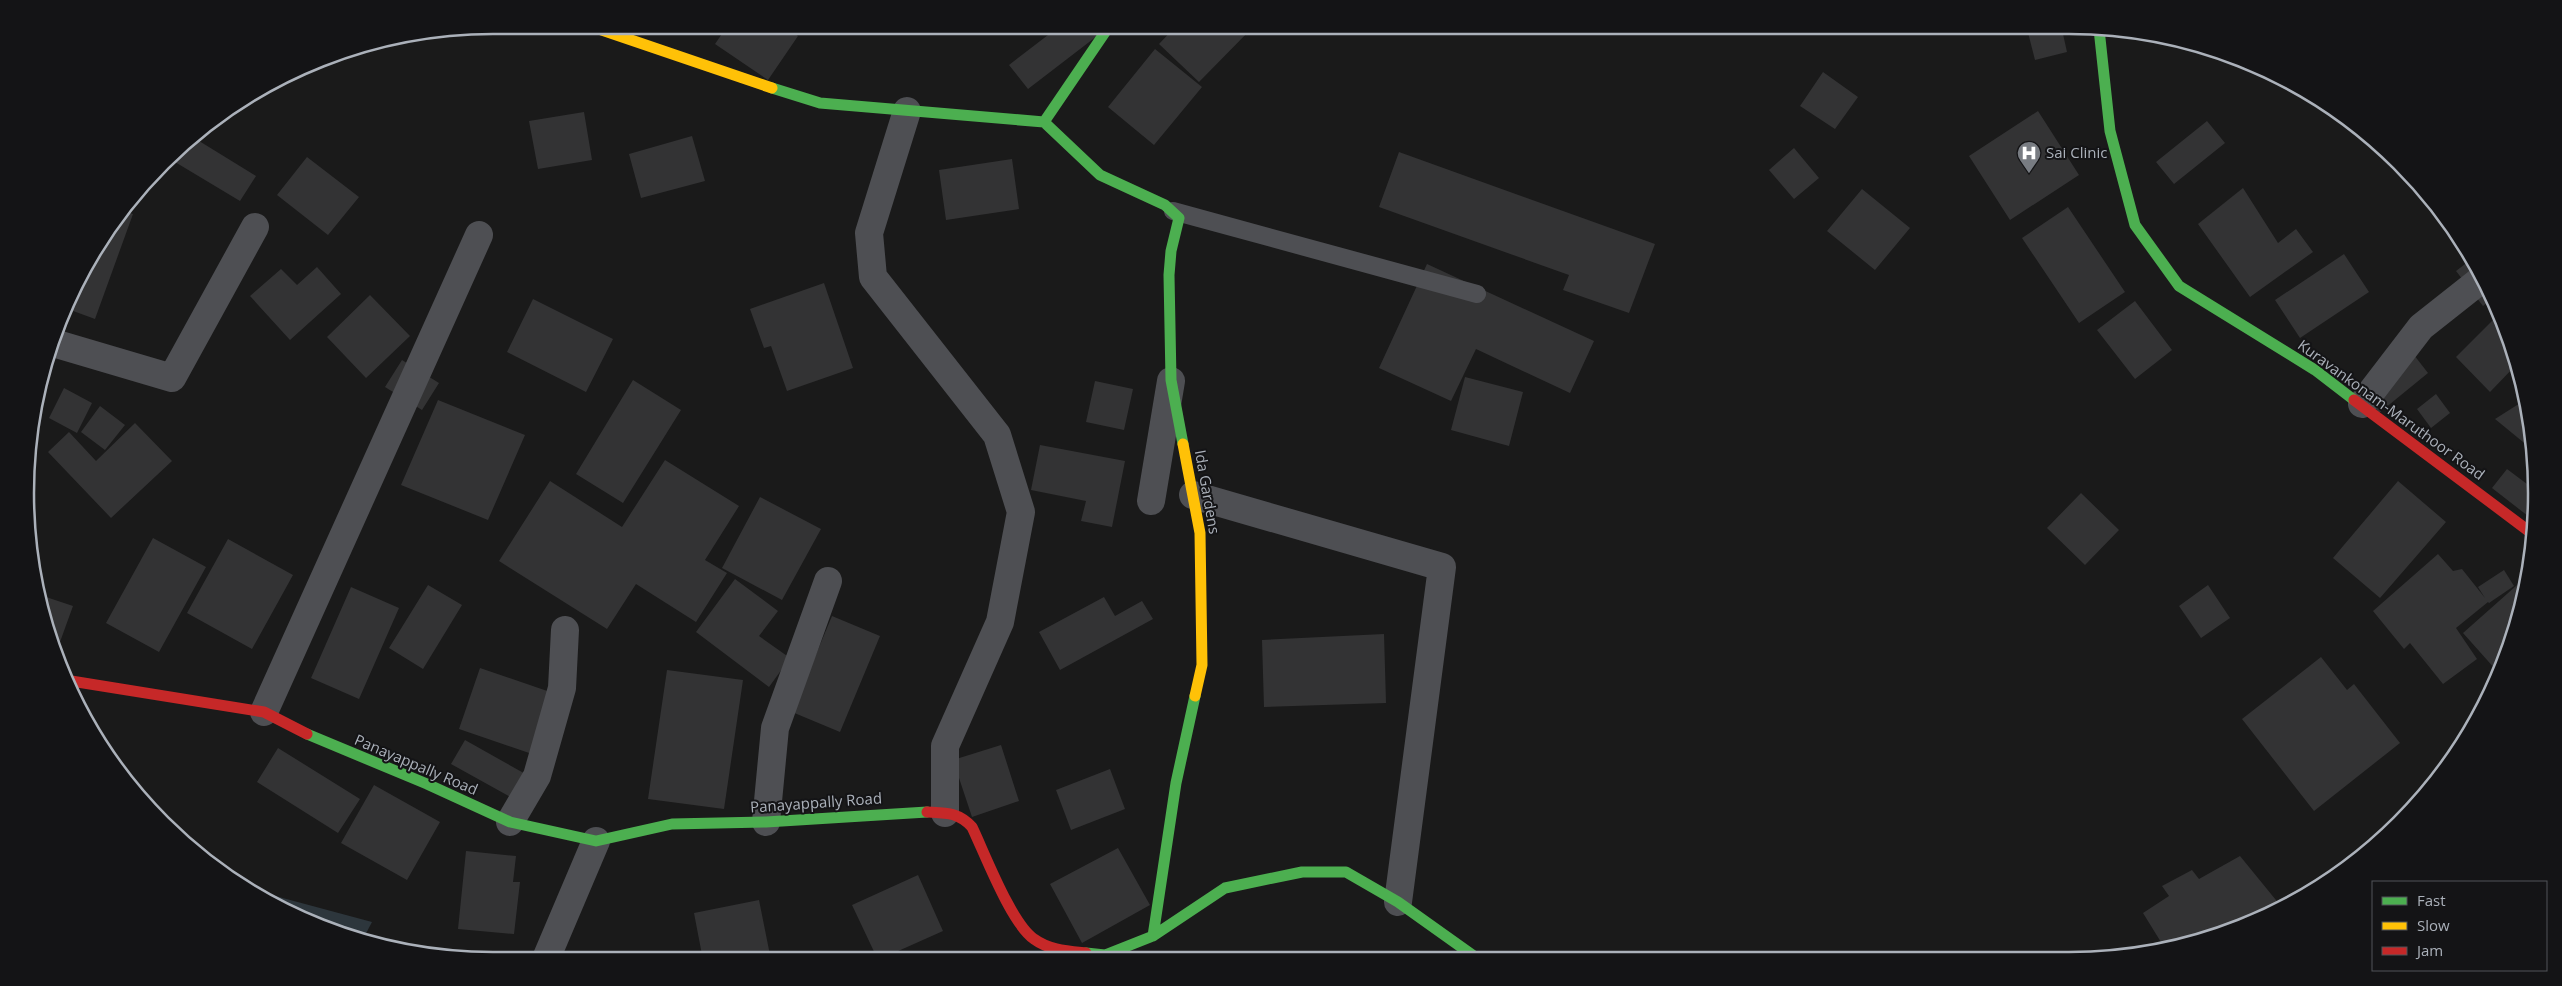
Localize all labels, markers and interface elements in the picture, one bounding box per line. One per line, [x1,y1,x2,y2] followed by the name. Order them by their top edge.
[2016,140,2042,174] hospital icon: Sai Clinic
[2046,142,2107,162] place label: Sai Clinic
[2294,335,2489,484] street label: Kuravankonam-Maruthoor Road
[1191,448,1225,535] street label: Ida Gardens
[352,729,481,799] street label: Panayappally Road
[749,787,883,817] street label: Panayappally Road
[2372,881,2547,971] legend
[2417,890,2446,910] text: Fast
[2417,915,2450,935] text: Slow
[2415,940,2443,960] text: Jam

